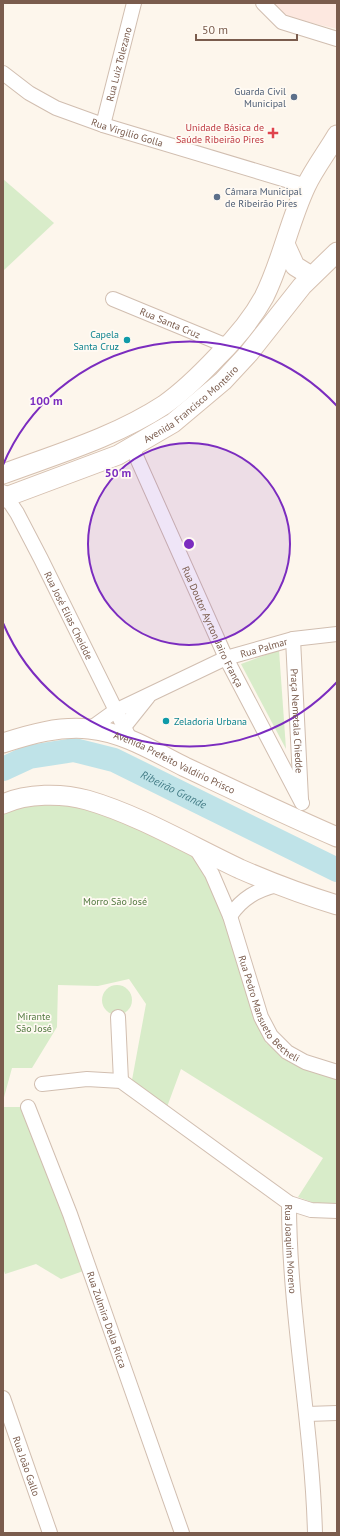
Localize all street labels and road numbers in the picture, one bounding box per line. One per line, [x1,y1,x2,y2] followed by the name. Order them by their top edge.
[103,25,134,103] street label: Rua Luiz Tolezano
[90,115,165,149] street label: Rua Virgilio Golla
[138,304,203,341] street label: Rua Santa Cruz
[141,362,241,445] street label: Avenida Francisco Monteiro
[179,564,247,689] street label: Rua Doutor Ayrton Jairo França
[42,569,96,662] street label: Rua José Elias Cheidde
[239,634,289,660] street label: Rua Palmar
[288,668,306,773] street label: Praça Nemetala Chiedde
[112,728,237,796] street label: Avenida Prefeito Valdírio Prisco
[236,954,302,1064] street label: Rua Pedro Mansueto Becheli
[282,1204,300,1294] street label: Rua Joaquim Moreno
[84,1270,130,1370] street label: Rua Zulmira Della Ricca
[10,1434,43,1498] street label: Rua João Gallo

